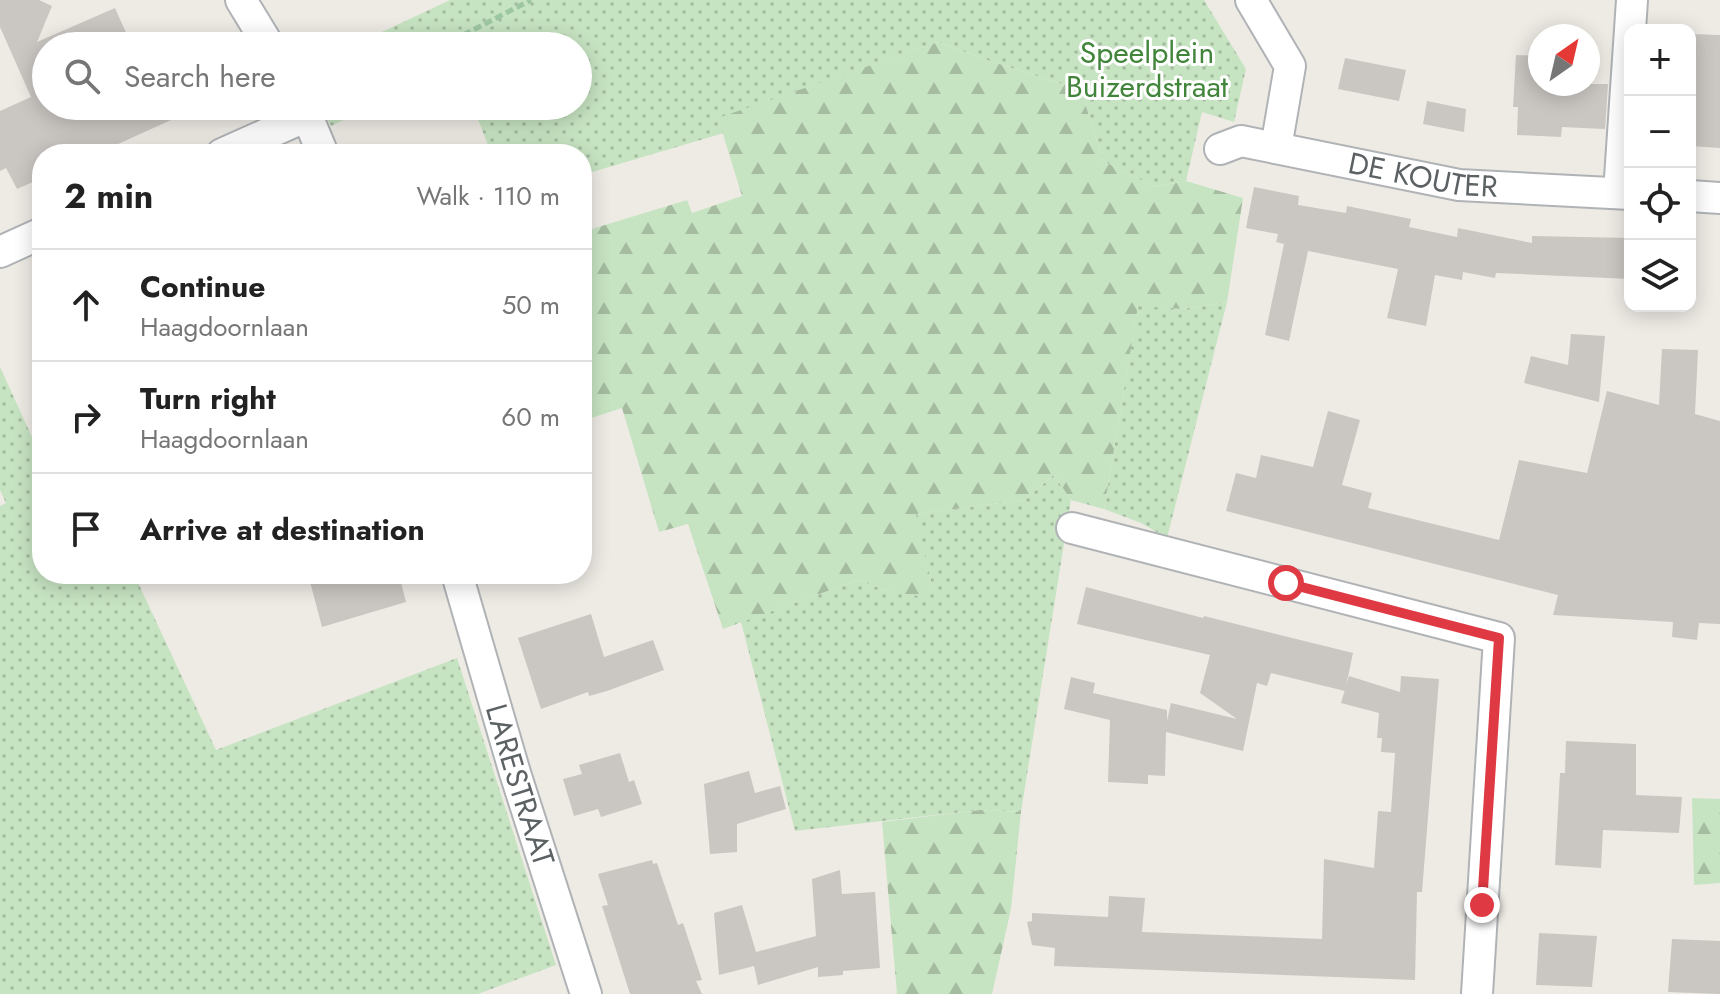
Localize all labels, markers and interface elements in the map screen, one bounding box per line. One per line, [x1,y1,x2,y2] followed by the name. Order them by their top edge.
[1528,24,1600,96] north arrow
[1624,24,1696,312] map controls
[1624,24,1696,96] button: +
[1066,31,1229,108] park label: Speelplein Buizerdstraat
[32,32,592,120] search box
[60,54,104,98] icon: search
[124,55,276,98] text: Search here
[1624,96,1696,168] button: −
[1345,141,1499,208] street label: DE KOUTER
[1624,168,1696,240] button: locate
[64,172,153,221] text: 2 min
[416,177,560,215] text: Walk · 110 m
[1624,240,1696,312] button: layers
[140,265,266,308] text: Continue
[64,283,108,327] icon: ahead
[502,286,560,324] text: 50 m
[140,308,309,346] text: Haagdoornlaan
[140,377,276,420] text: Turn right
[64,395,108,439] icon: right
[501,398,560,436] text: 60 m
[140,420,309,458] text: Haagdoornlaan
[64,507,108,551] icon: arrive
[140,508,425,551] text: Arrive at destination
[1268,565,1304,601] route start
[475,699,565,871] street label: LARESTRAAT
[1464,887,1500,923] route end

